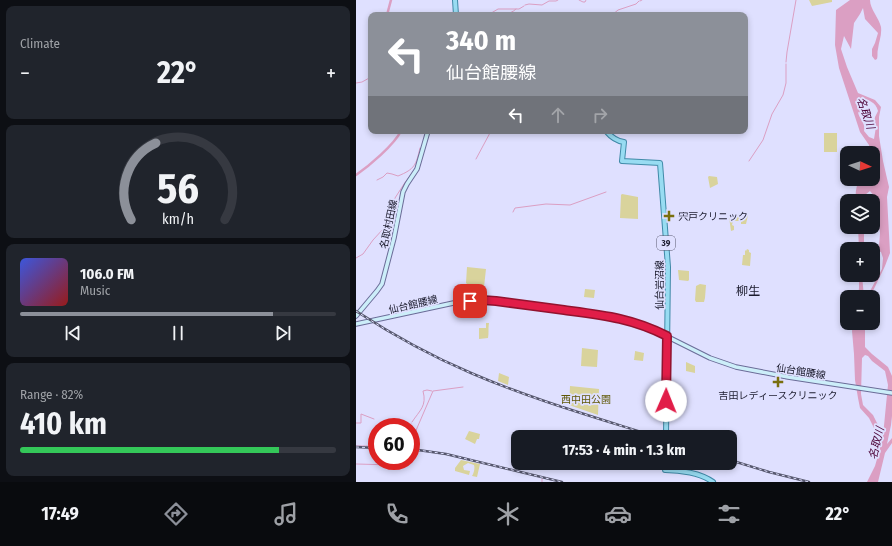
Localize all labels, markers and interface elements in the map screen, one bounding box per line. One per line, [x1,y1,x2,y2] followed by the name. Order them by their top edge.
[446,24,516,57] text: 340 m
[380,28,432,80] icon: left
[20,36,60,51] text: Climate
[157,55,199,91] text: 22°
[20,60,30,87] text: −
[326,60,336,87] text: +
[446,62,536,84] text: 仙台館腰線
[854,95,877,132] water label: 名取川
[505,104,527,126] icon: left
[547,104,569,126] icon: ahead
[589,104,611,126] icon: right
[840,146,880,186] north arrow
[840,146,880,330] map controls
[157,163,199,213] text: 56
[840,194,880,234] button: layers
[378,199,400,250] street label: 名取村田線
[162,210,194,227] text: km/h
[663,210,675,222] marker: 宍戸クリニック
[678,211,748,223] place label: 宍戸クリニック
[657,236,675,250] road number: 39
[840,242,880,282] button: +
[654,260,666,310] street label: 仙台岩沼線
[80,265,134,283] text: 106.0 FM
[80,283,110,298] text: Music
[453,284,487,318] pin
[736,284,760,298] district label: 柳生
[459,290,481,312] icon: arrive
[840,290,880,330] button: −
[388,294,439,316] street label: 仙台館腰線
[62,322,84,344] icon: previous
[167,322,189,344] icon: pause
[272,322,294,344] icon: next
[775,362,826,382] street label: 仙台館腰線
[772,376,784,388] marker: 吉田レディースクリニック
[645,380,687,422] position arrow
[20,387,83,402] text: Range · 82%
[719,390,837,402] place label: 吉田レディースクリニック
[561,394,611,406] park label: 西中田公園
[20,406,107,442] text: 410 km
[368,418,420,470] speed limit sign: 60
[866,425,887,461] water label: 名取川
[562,441,686,459] text: 17:53 · 4 min · 1.3 km
[162,500,190,528] icon: directions
[272,500,300,528] icon: music
[383,500,411,528] icon: phone
[494,500,522,528] icon: climate
[604,500,632,528] icon: car
[715,500,743,528] icon: filters
[41,503,79,525] text: 17:49
[825,503,851,525] text: 22°

